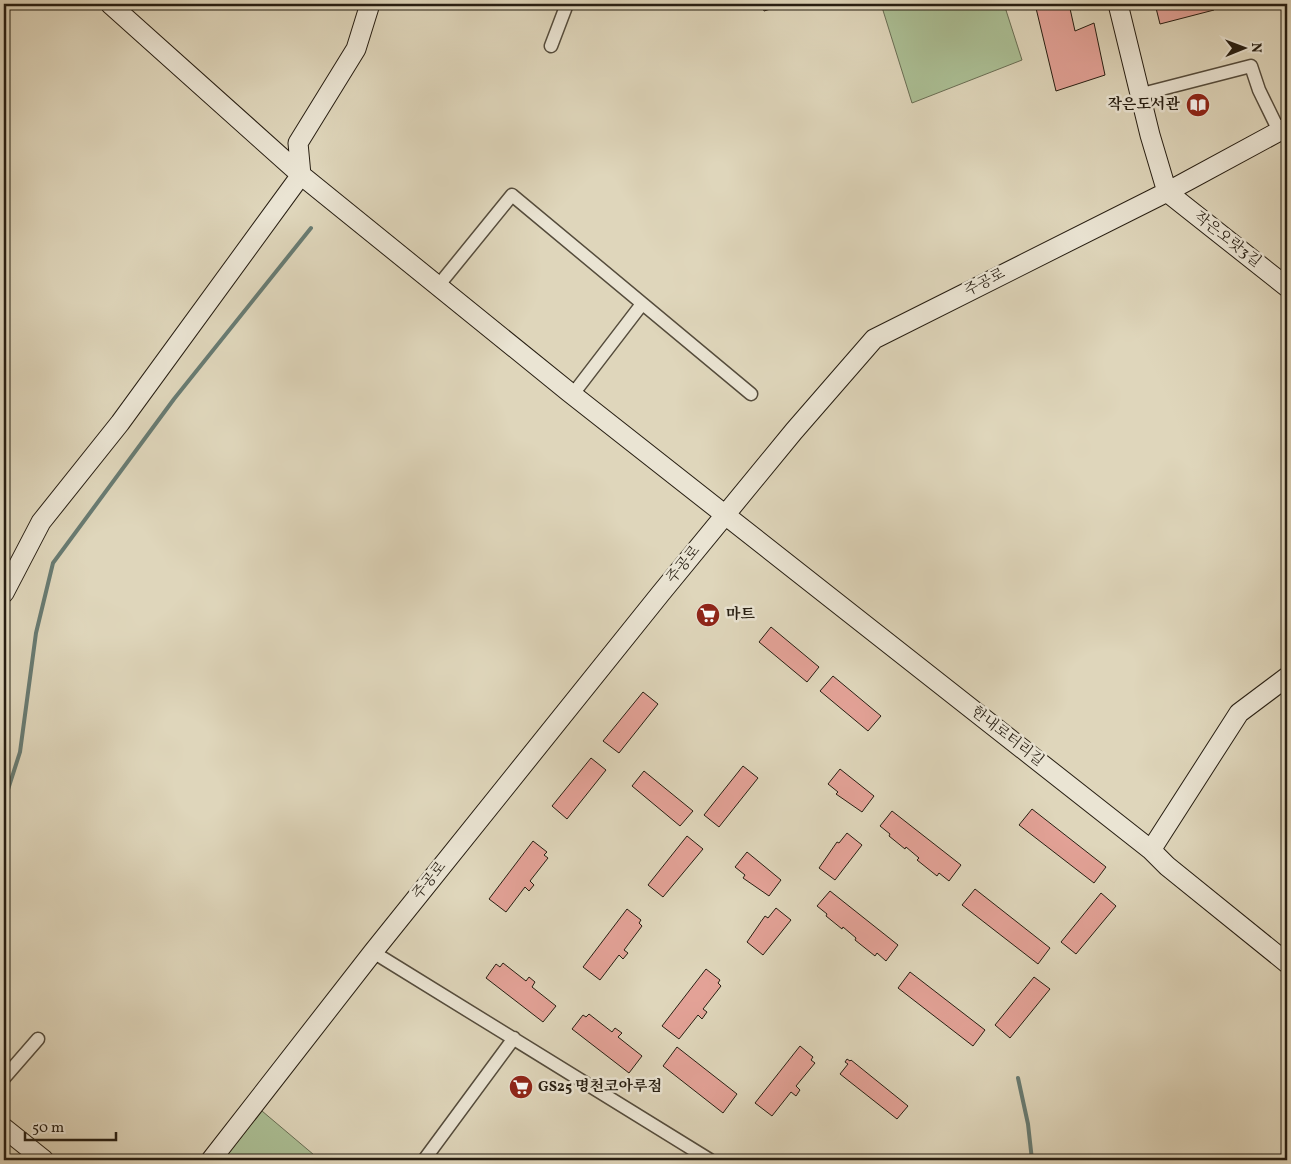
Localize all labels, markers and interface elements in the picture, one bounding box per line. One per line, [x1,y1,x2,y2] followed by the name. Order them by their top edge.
[1218,22,1268,72] north arrow
[1246,43,1265,53] text: N
[1185,92,1211,118] library icon: 작은도서관
[1108,95,1181,116] place label: 작은도서관
[1189,207,1265,273] street label: 작은오랏3길
[961,264,1010,302] street label: 주공로
[662,541,706,589] street label: 주공로
[695,602,721,628] supermarket icon: 마트
[726,605,755,626] place label: 마트
[966,702,1048,772] street label: 한내로터리길
[408,857,452,905] street label: 주공로
[508,1074,534,1100] supermarket icon: GS25 명천코아루점
[538,1077,662,1098] place label: GS25 명천코아루점
[25,1109,116,1141] scale bar
[32,1118,64,1139] text: 50 m

